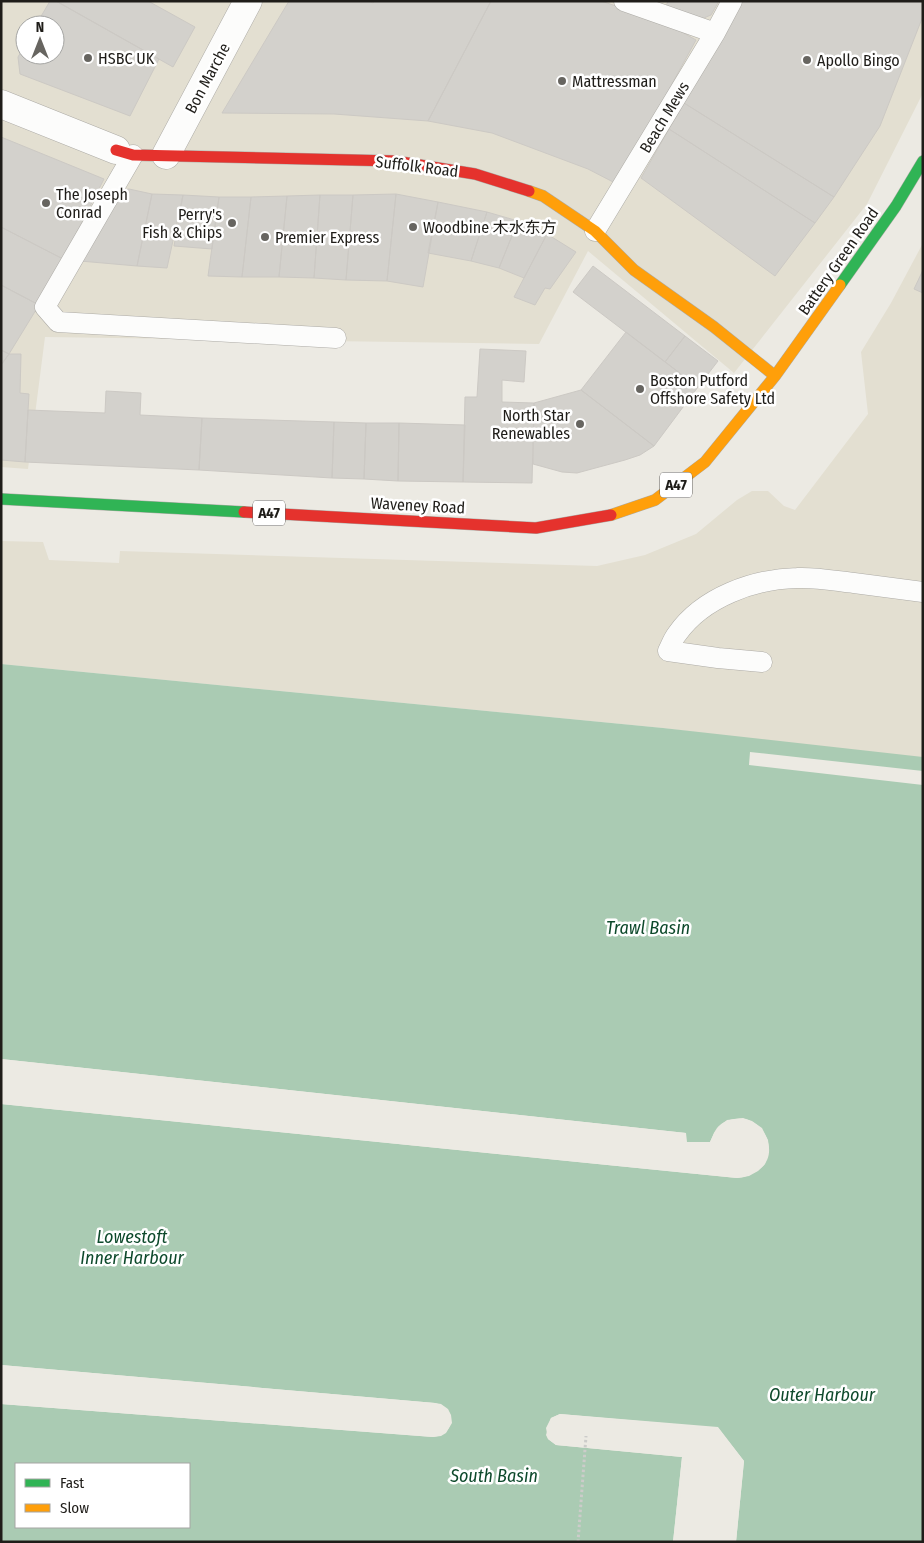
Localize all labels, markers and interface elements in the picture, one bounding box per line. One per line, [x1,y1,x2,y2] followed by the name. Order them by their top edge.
[15,15,65,65] north arrow
[36,19,44,36] text: N
[181,40,234,117] street label: Bon Marche
[98,49,155,68] place label: HSBC UK
[817,51,900,70] place label: Apollo Bingo
[82,52,94,64] marker: HSBC UK
[801,54,813,66] marker: Apollo Bingo
[572,72,657,91] place label: Mattressman
[556,75,568,87] marker: Mattressman
[636,78,693,156] street label: Beach Mews
[375,152,459,181] street label: Suffolk Road
[56,185,128,222] place label: The Joseph Conrad
[40,197,52,209] marker: The Joseph Conrad
[794,204,883,319] street label: Battery Green Road
[142,205,222,242] place label: Perry's Fish & Chips
[226,217,238,229] marker: Perry's Fish & Chips
[423,218,557,237] place label: Woodbine 木水东方
[407,221,419,233] marker: Woodbine 木水东方
[275,228,379,247] place label: Premier Express
[259,231,271,243] marker: Premier Express
[650,371,775,408] place label: Boston Putford Offshore Safety Ltd
[634,383,646,395] marker: Boston Putford Offshore Safety Ltd
[492,406,570,443] place label: North Star Renewables
[574,418,586,430] marker: North Star Renewables
[660,472,692,498] road number: A47
[370,494,466,517] street label: Waveney Road
[253,500,285,526] road number: A47
[606,917,690,939] water label: Trawl Basin
[80,1226,184,1269] water label: Lowestoft Inner Harbour
[769,1384,876,1406] water label: Outer Harbour
[15,1463,190,1528] legend
[449,1465,538,1487] water label: South Basin
[60,1474,84,1492] text: Fast
[60,1499,89,1517] text: Slow

